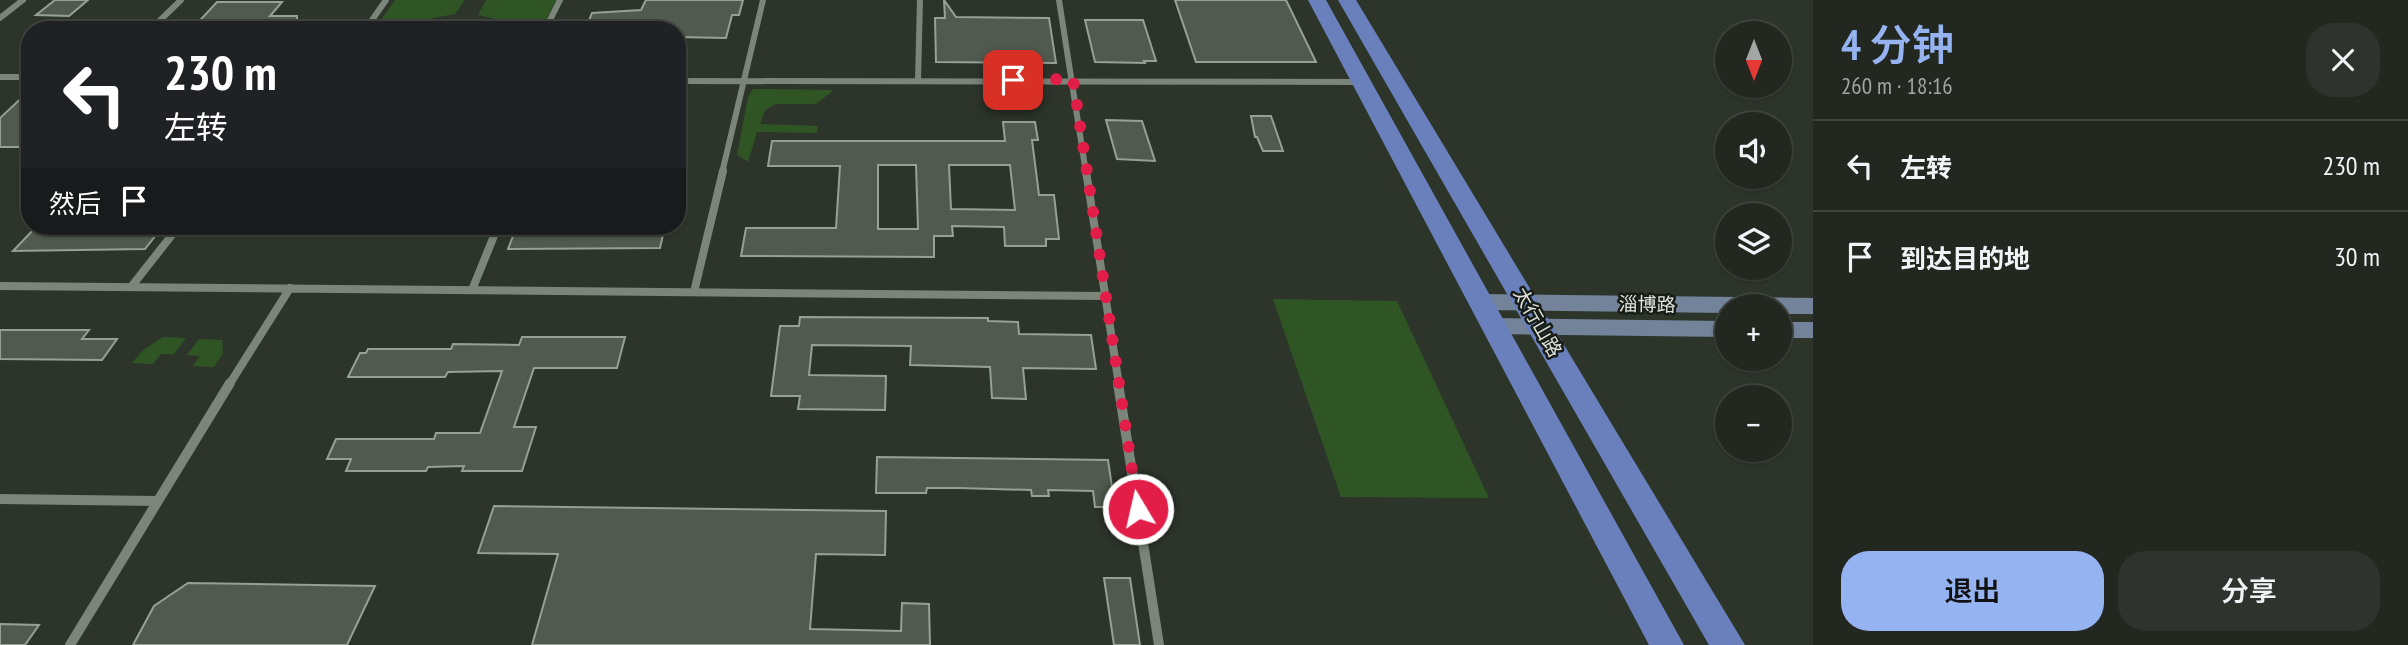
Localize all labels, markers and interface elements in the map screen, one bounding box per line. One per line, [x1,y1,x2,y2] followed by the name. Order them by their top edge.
[1841,17,1954,72] text: 4 分钟
[1715,21,1792,98] north arrow
[1715,21,1792,462] map controls
[2306,23,2380,97] button: close
[164,40,277,104] text: 230 m
[49,49,140,140] icon: left
[983,50,1043,110] pin
[994,61,1032,99] icon: arrive
[1841,71,1953,100] text: 260 m · 18:16
[164,106,228,148] text: 左转
[1715,112,1792,189] button: sound
[1841,147,1879,185] icon: left
[2322,149,2380,182] text: 230 m
[1900,151,1952,184] text: 左转
[115,182,153,220] icon: arrive
[49,187,101,220] text: 然后
[1715,203,1792,280] button: layers
[1841,238,1879,276] icon: arrive
[2334,240,2380,273] text: 30 m
[1900,242,2030,275] text: 到达目的地
[1509,283,1567,361] street label: 太行山路
[1618,292,1676,316] street label: 淄博路
[1715,294,1792,371] button: +
[1715,385,1792,462] button: −
[1101,472,1175,546] position arrow
[1841,551,2104,631] button: 退出
[2118,551,2380,631] button: 分享

